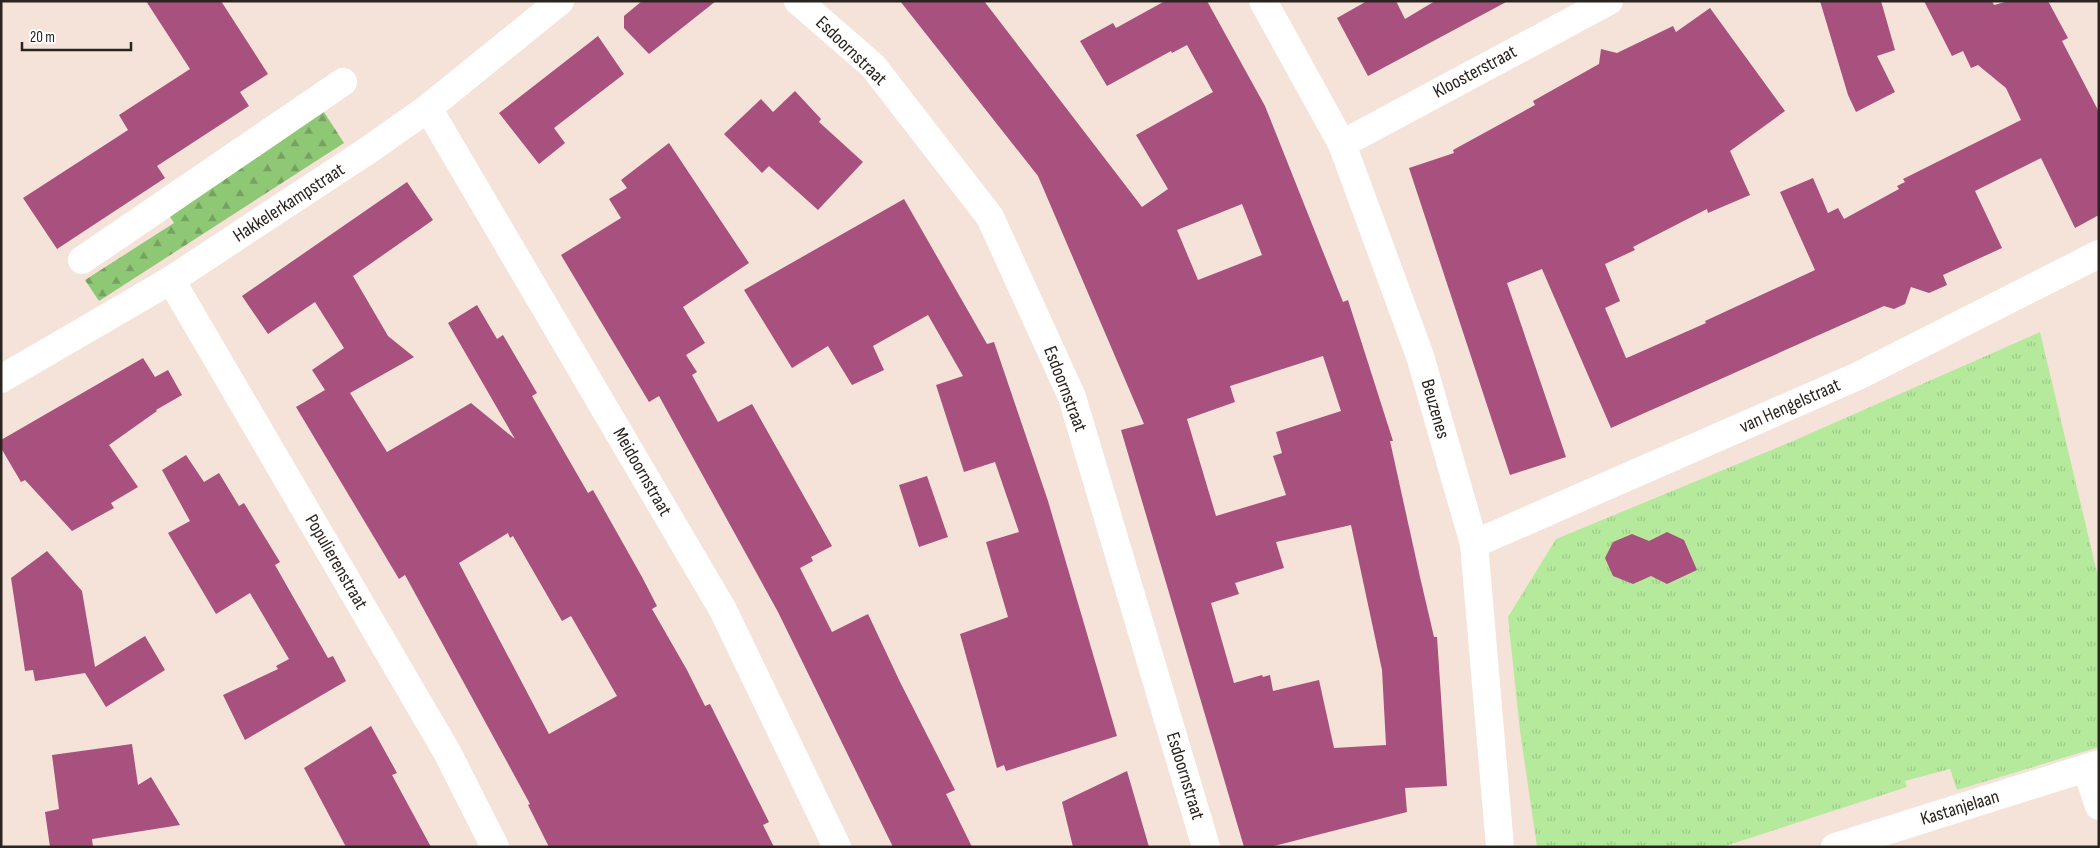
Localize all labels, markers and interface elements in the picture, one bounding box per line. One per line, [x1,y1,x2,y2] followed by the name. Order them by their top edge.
[811,11,892,91] street label: Esdoornstraat
[22,20,131,52] scale bar
[30,28,55,47] text: 20 m
[1429,40,1521,104] street label: Kloosterstraat
[229,158,349,248] street label: Hakkelerkampstraat
[1038,343,1092,435] street label: Esdoornstraat
[1736,373,1844,438] street label: van Hengelstraat
[1416,377,1454,442] street label: Beuzenes
[608,424,677,520] street label: Meidoornstraat
[300,510,373,614] street label: Populierenstraat
[1161,730,1209,823] street label: Esdoornstraat
[1918,785,2002,831] street label: Kastanjelaan

